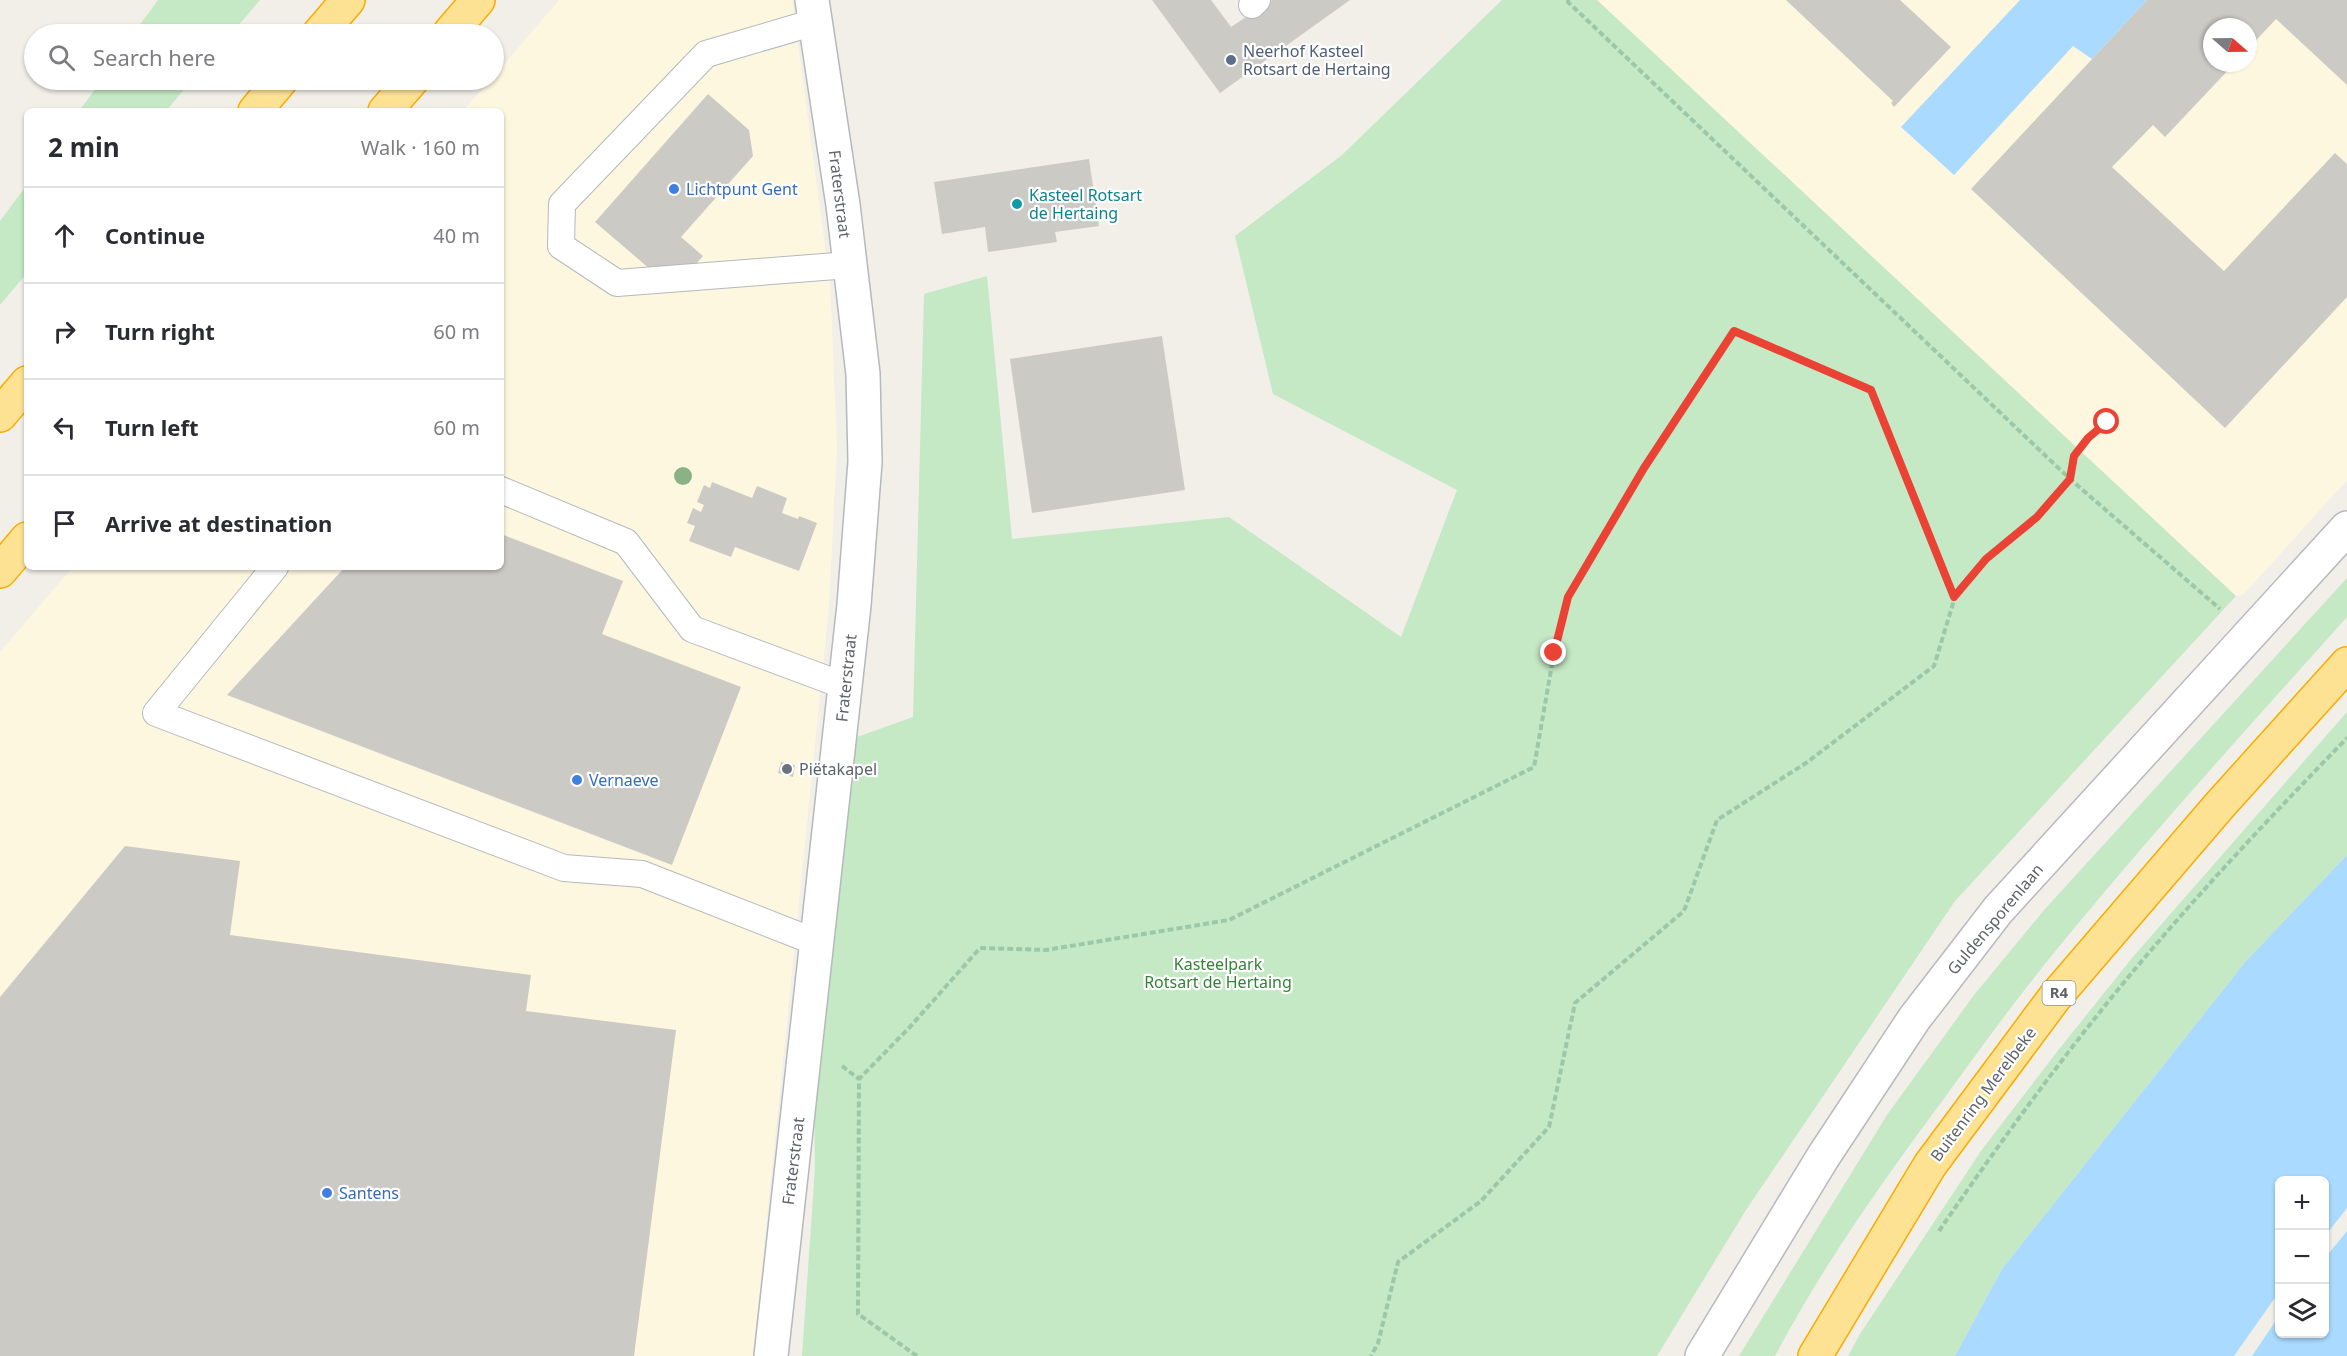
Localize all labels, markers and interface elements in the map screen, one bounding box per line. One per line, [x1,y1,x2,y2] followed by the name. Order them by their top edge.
[2203,18,2257,72] north arrow
[24,24,504,90] search box
[1243,40,1391,80] place label: Neerhof Kasteel Rotsart de Hertaing
[45,41,78,74] icon: search
[93,42,215,72] text: Search here
[1224,53,1238,67] marker: Neerhof Kasteel Rotsart de Hertaing
[48,129,120,165] text: 2 min
[361,134,480,161] text: Walk · 160 m
[824,149,856,239] street label: Fraterstraat
[686,178,798,200] place label: Lichtpunt Gent
[667,182,681,196] marker: Lichtpunt Gent
[1029,184,1142,224] place label: Kasteel Rotsart de Hertaing
[1010,197,1024,211] marker: Kasteel Rotsart de Hertaing
[48,219,81,252] icon: ahead
[105,220,205,250] text: Continue
[433,222,480,249] text: 40 m
[48,315,81,348] icon: right
[105,316,215,346] text: Turn right
[433,318,480,345] text: 60 m
[2093,408,2119,434] route start
[48,411,81,444] icon: left
[105,412,199,442] text: Turn left
[433,414,480,441] text: 60 m
[48,507,81,540] icon: arrive
[105,508,332,538] text: Arrive at destination
[830,633,862,723] street label: Fraterstraat
[1540,639,1566,665] route end
[799,758,877,780] place label: Piëtakapel
[780,762,794,776] marker: Piëtakapel
[589,769,659,791] place label: Vernaeve
[570,773,584,787] marker: Vernaeve
[1942,859,2048,979] street label: Guldensporenlaan
[1144,953,1292,993] park label: Kasteelpark Rotsart de Hertaing
[2042,981,2076,1005] road number: R4
[1925,1022,2041,1166] street label: Buitenring Merelbeke
[777,1116,809,1206] street label: Fraterstraat
[2275,1176,2329,1338] map controls
[2275,1176,2329,1230] button: +
[339,1182,399,1204] place label: Santens
[320,1186,334,1200] marker: Santens
[2275,1230,2329,1284] button: −
[2275,1284,2329,1338] button: layers

